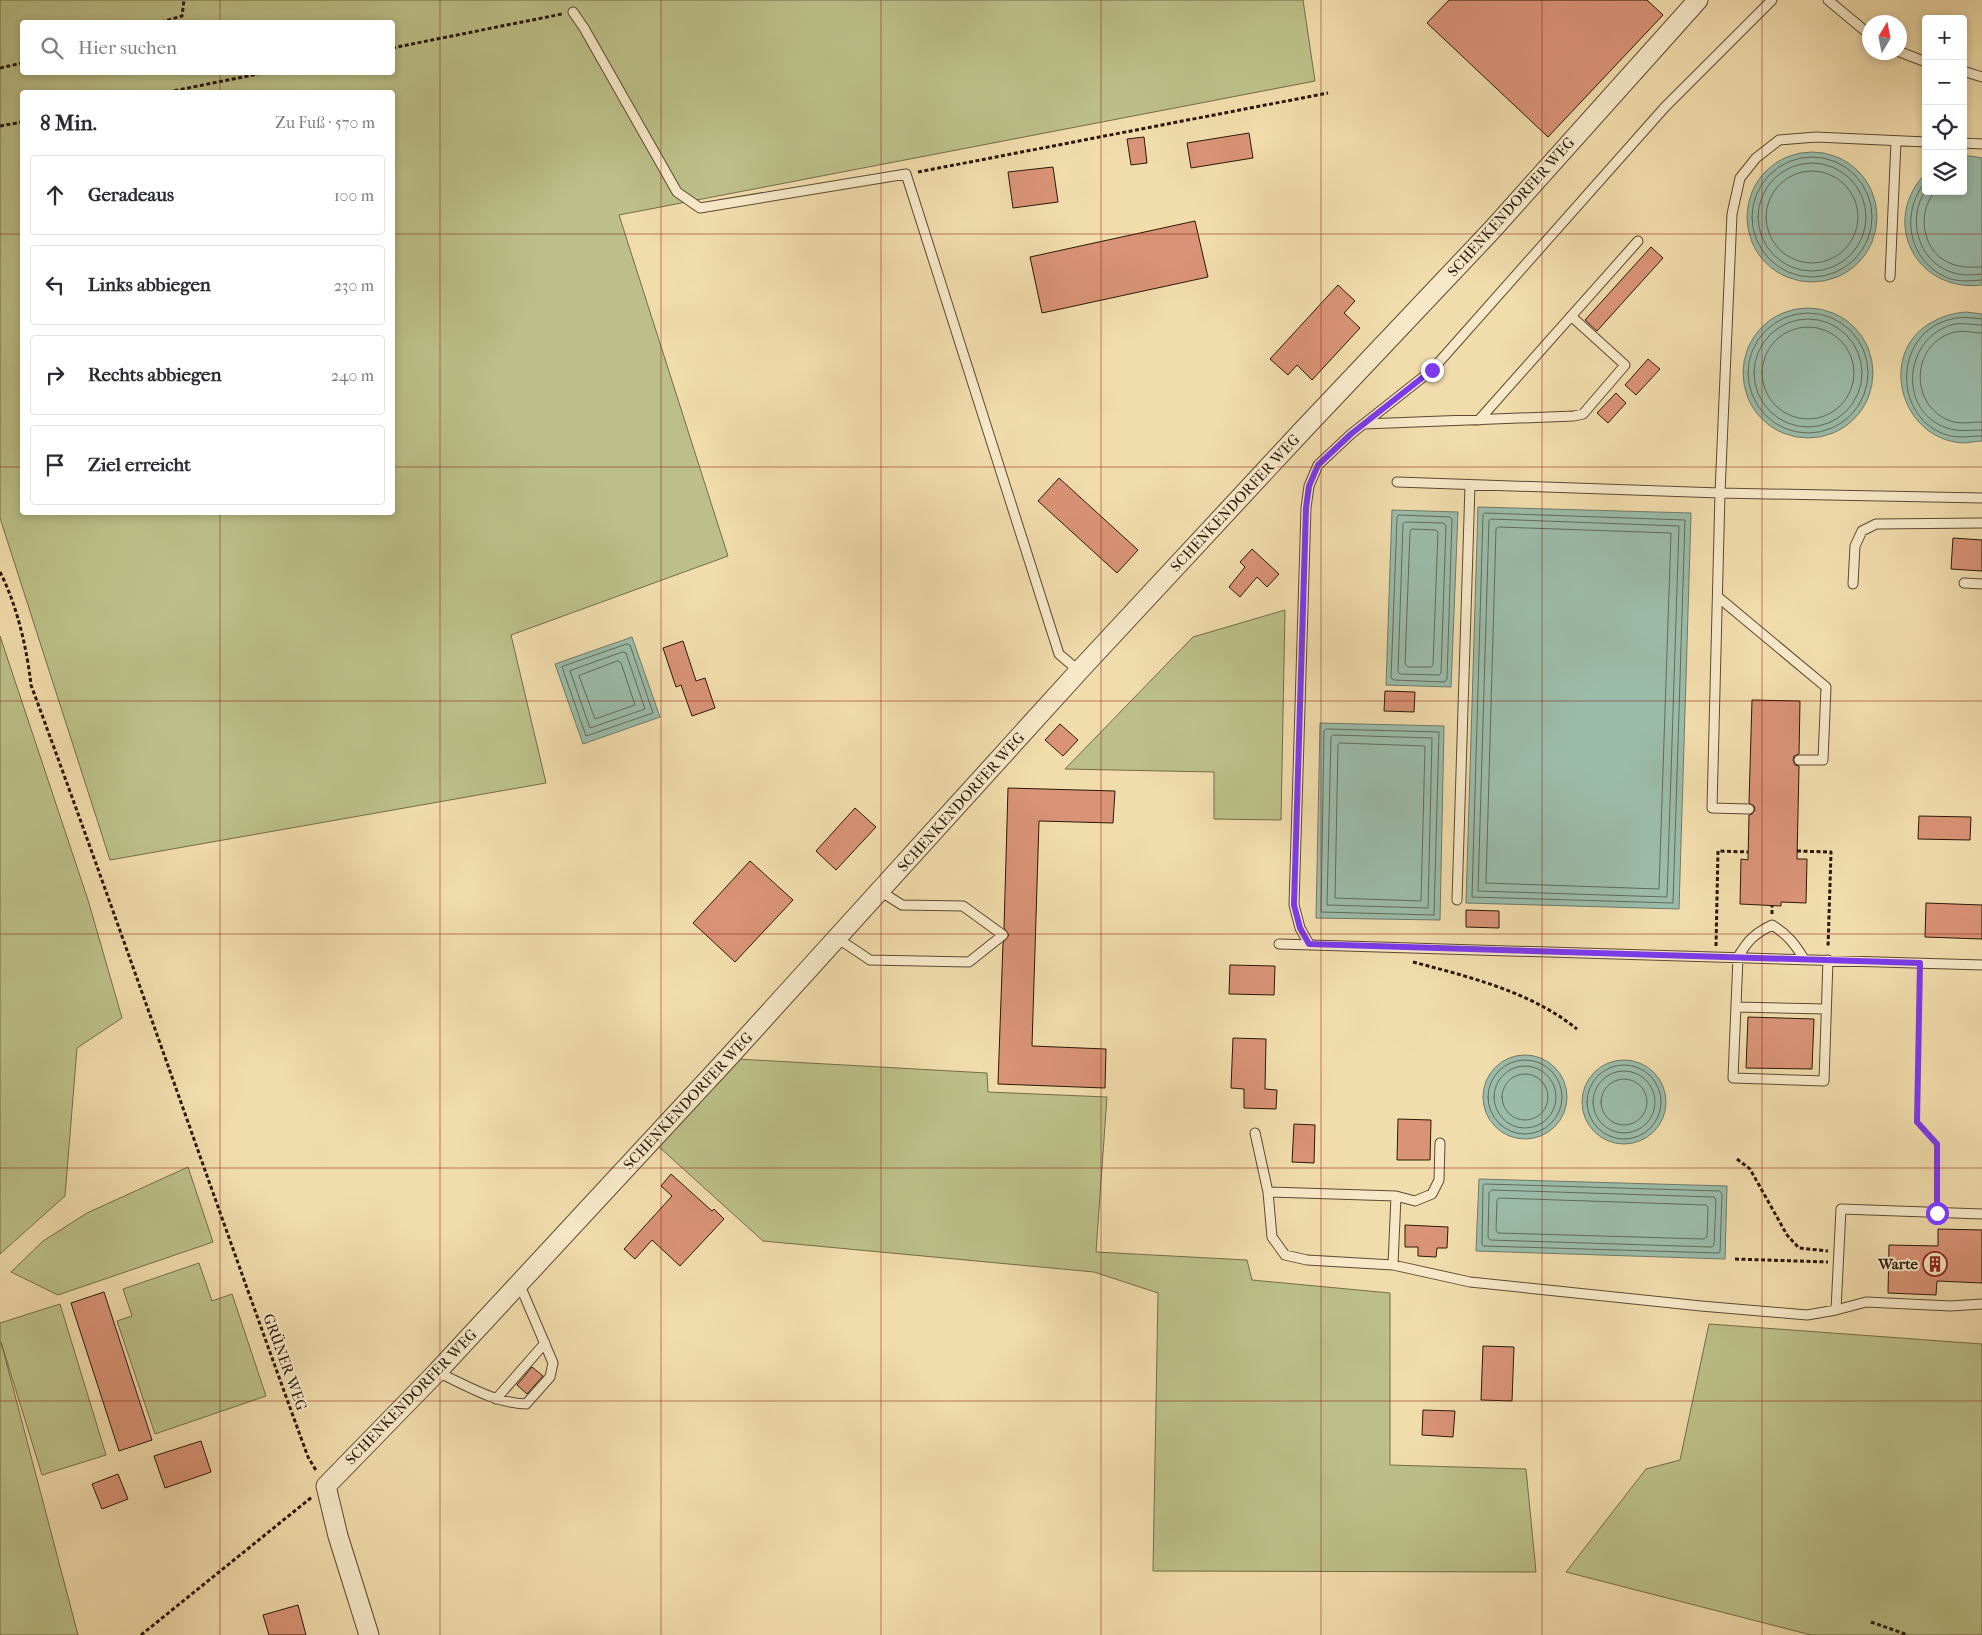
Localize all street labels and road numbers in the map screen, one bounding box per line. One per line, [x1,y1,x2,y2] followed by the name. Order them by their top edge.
[1444,133,1579,280] street label: SCHENKENDORFER WEG
[1167,430,1304,576] street label: SCHENKENDORFER WEG
[894,728,1029,875] street label: SCHENKENDORFER WEG
[620,1028,757,1174] street label: SCHENKENDORFER WEG
[259,1311,311,1413] street label: GRÜNER WEG
[341,1325,481,1469] street label: SCHENKENDORFER WEG

